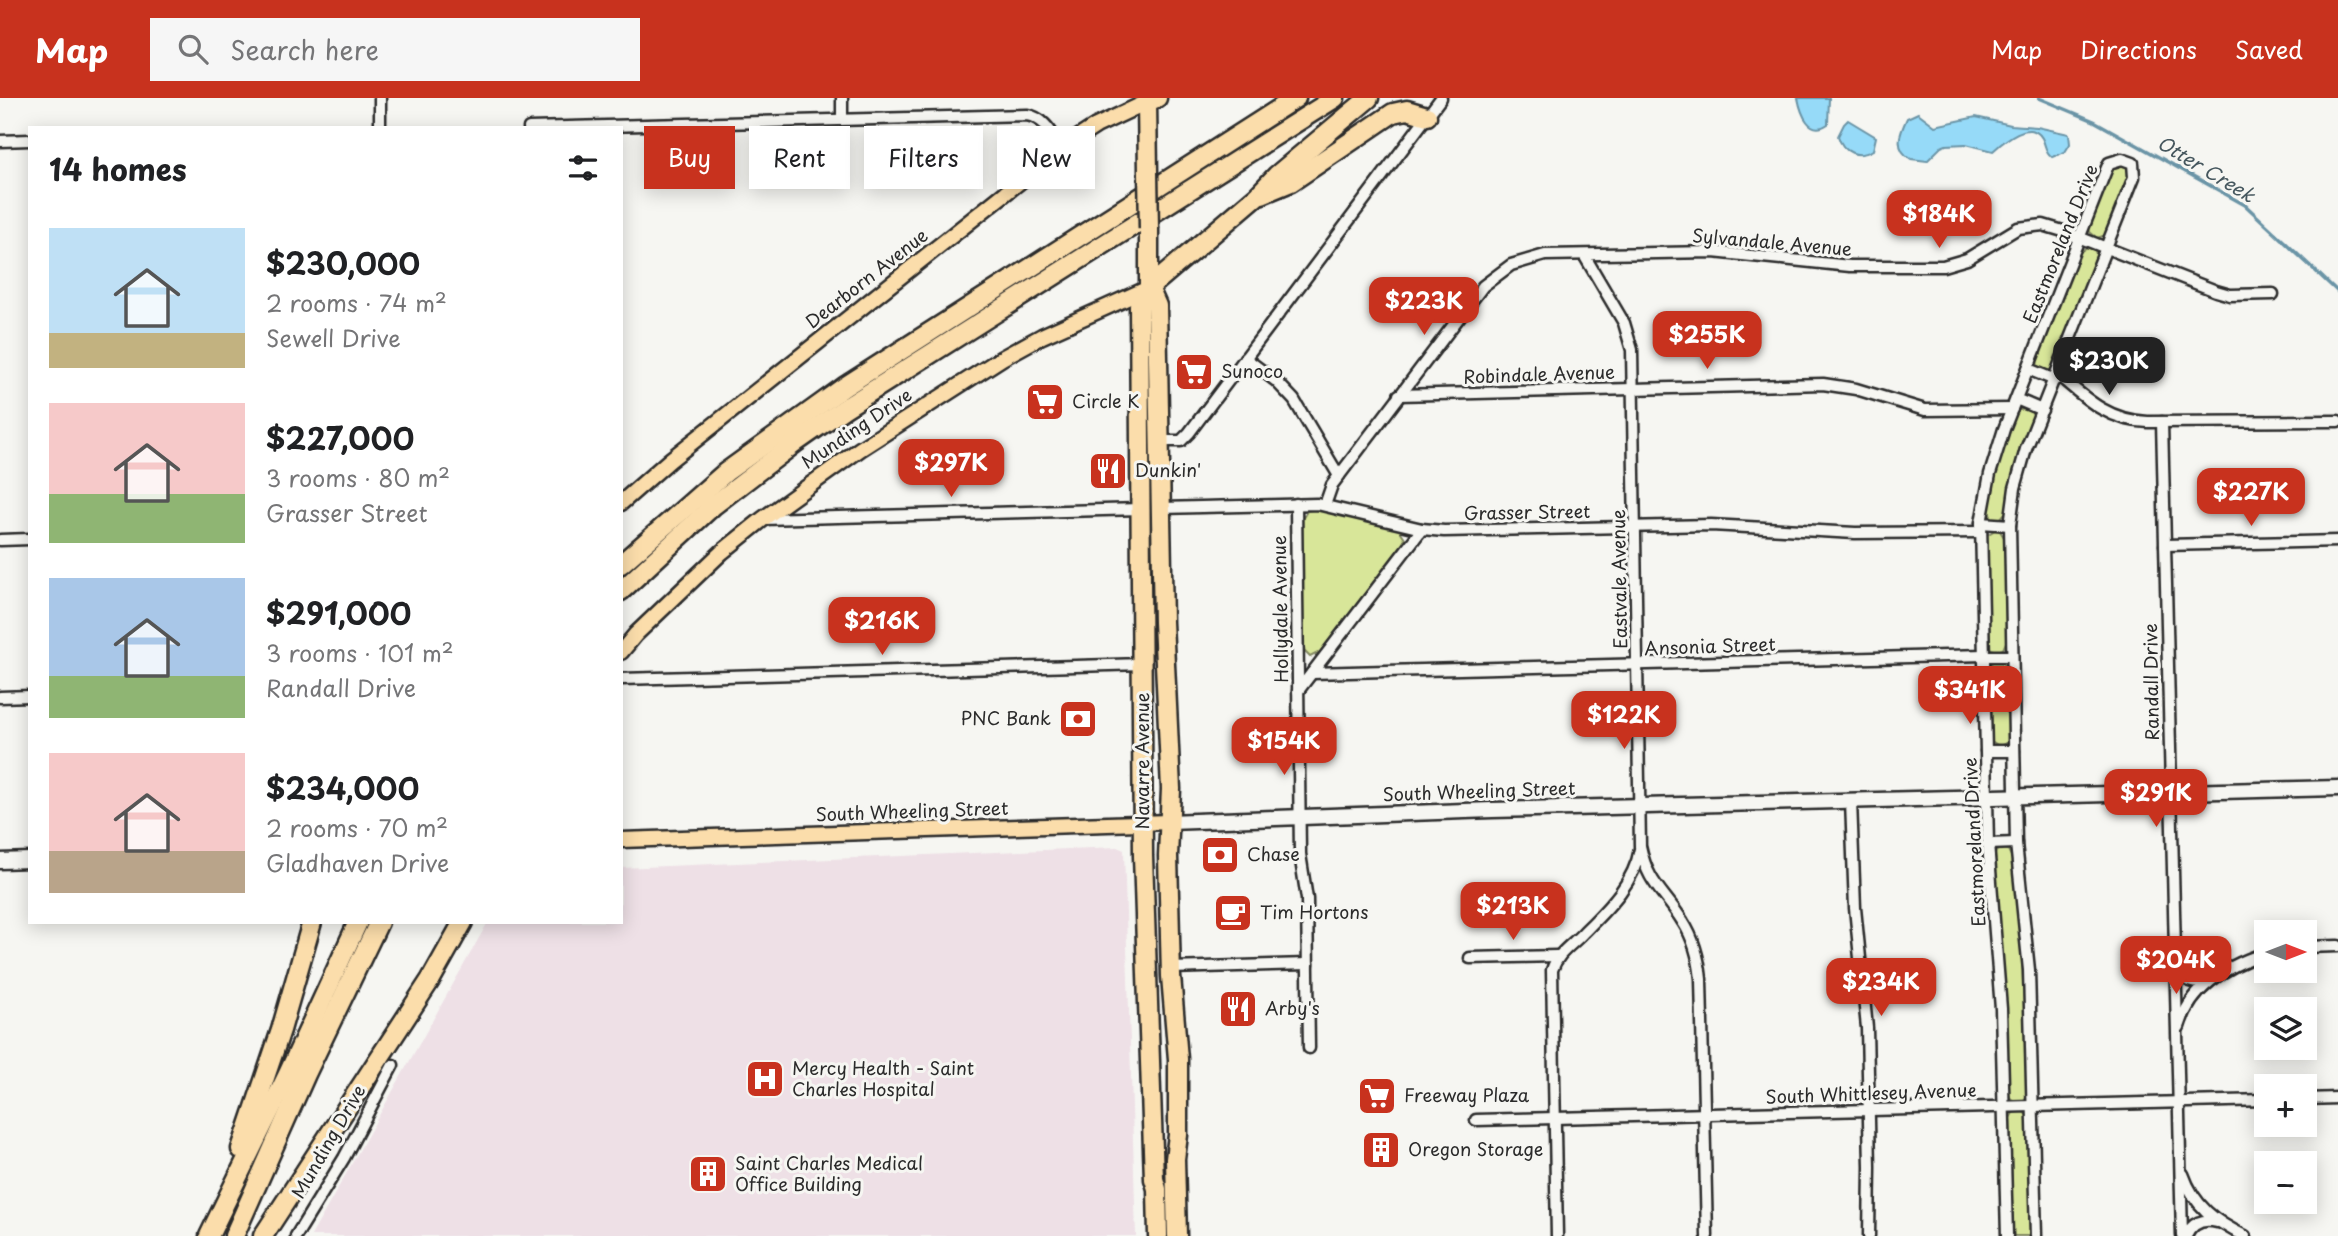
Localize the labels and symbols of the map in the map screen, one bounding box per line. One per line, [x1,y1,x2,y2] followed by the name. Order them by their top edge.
[2152,128,2262,209] water label: Otter Creek
[2015,160,2104,327] street label: Eastmoreland Drive
[1890,190,1988,250] pin: $184K
[799,221,933,334] street label: Dearborn Avenue
[1691,221,1853,262] street label: Sylvandale Avenue
[1375,278,1473,337] pin: $223K
[1658,312,1756,371] pin: $255K
[2060,338,2158,397] pin: $230K
[1173,351,1215,393] supermarket icon: Sunoco
[1221,357,1283,384] place label: Sunoco
[1463,357,1615,390] street label: Robindale Avenue
[796,381,917,475] street label: Munding Drive
[1024,381,1066,423] supermarket icon: Circle K
[1072,387,1140,414] place label: Circle K
[902,440,1000,499] pin: $297K
[1087,450,1129,492] restaurant icon: Dunkin'
[1135,456,1201,483] place label: Dunkin'
[2202,468,2300,528] pin: $227K
[1464,497,1590,526] street label: Grasser Street
[1604,509,1633,649] street label: Eastvale Avenue
[1265,535,1294,683] street label: Hollydale Avenue
[833,598,931,657] pin: $216K
[2136,623,2165,741] street label: Randall Drive
[1644,630,1776,661] street label: Ansonia Street
[1921,666,2019,726] pin: $341K
[1128,692,1155,830] street label: Navarre Avenue
[1575,692,1673,751] pin: $122K
[1057,698,1099,740] bank icon: PNC Bank
[961,704,1051,731] place label: PNC Bank
[1235,718,1333,777] pin: $154K
[1956,757,1991,927] street label: Eastmoreland Drive
[2107,770,2205,829] pin: $291K
[1382,774,1576,807] street label: South Wheeling Street
[815,794,1009,827] street label: South Wheeling Street
[1199,834,1241,876] bank icon: Chase
[1247,840,1300,867] place label: Chase
[1464,882,1562,942] pin: $213K
[1212,892,1254,934] cafe icon: Tim Hortons
[1260,898,1368,925] place label: Tim Hortons
[2254,920,2317,984] north arrow
[2127,936,2225,996] pin: $204K
[1832,958,1930,1018] pin: $234K
[1217,988,1259,1030] restaurant icon: Arby's
[1265,994,1320,1021] place label: Arby's
[792,1054,974,1102] place label: Mercy Health - Saint Charles Hospital
[744,1058,786,1100] hospital icon: Mercy Health - Saint Charles Hospital
[1356,1075,1398,1117] supermarket icon: Freeway Plaza
[1765,1075,1977,1110] street label: South Whittlesey Avenue
[284,1079,371,1203] street label: Munding Drive
[1404,1081,1530,1108] place label: Freeway Plaza
[1360,1129,1402,1171] building icon: Oregon Storage
[1408,1135,1543,1162] place label: Oregon Storage
[735,1149,923,1197] place label: Saint Charles Medical Office Building
[687,1153,729,1195] building icon: Saint Charles Medical Office Building

